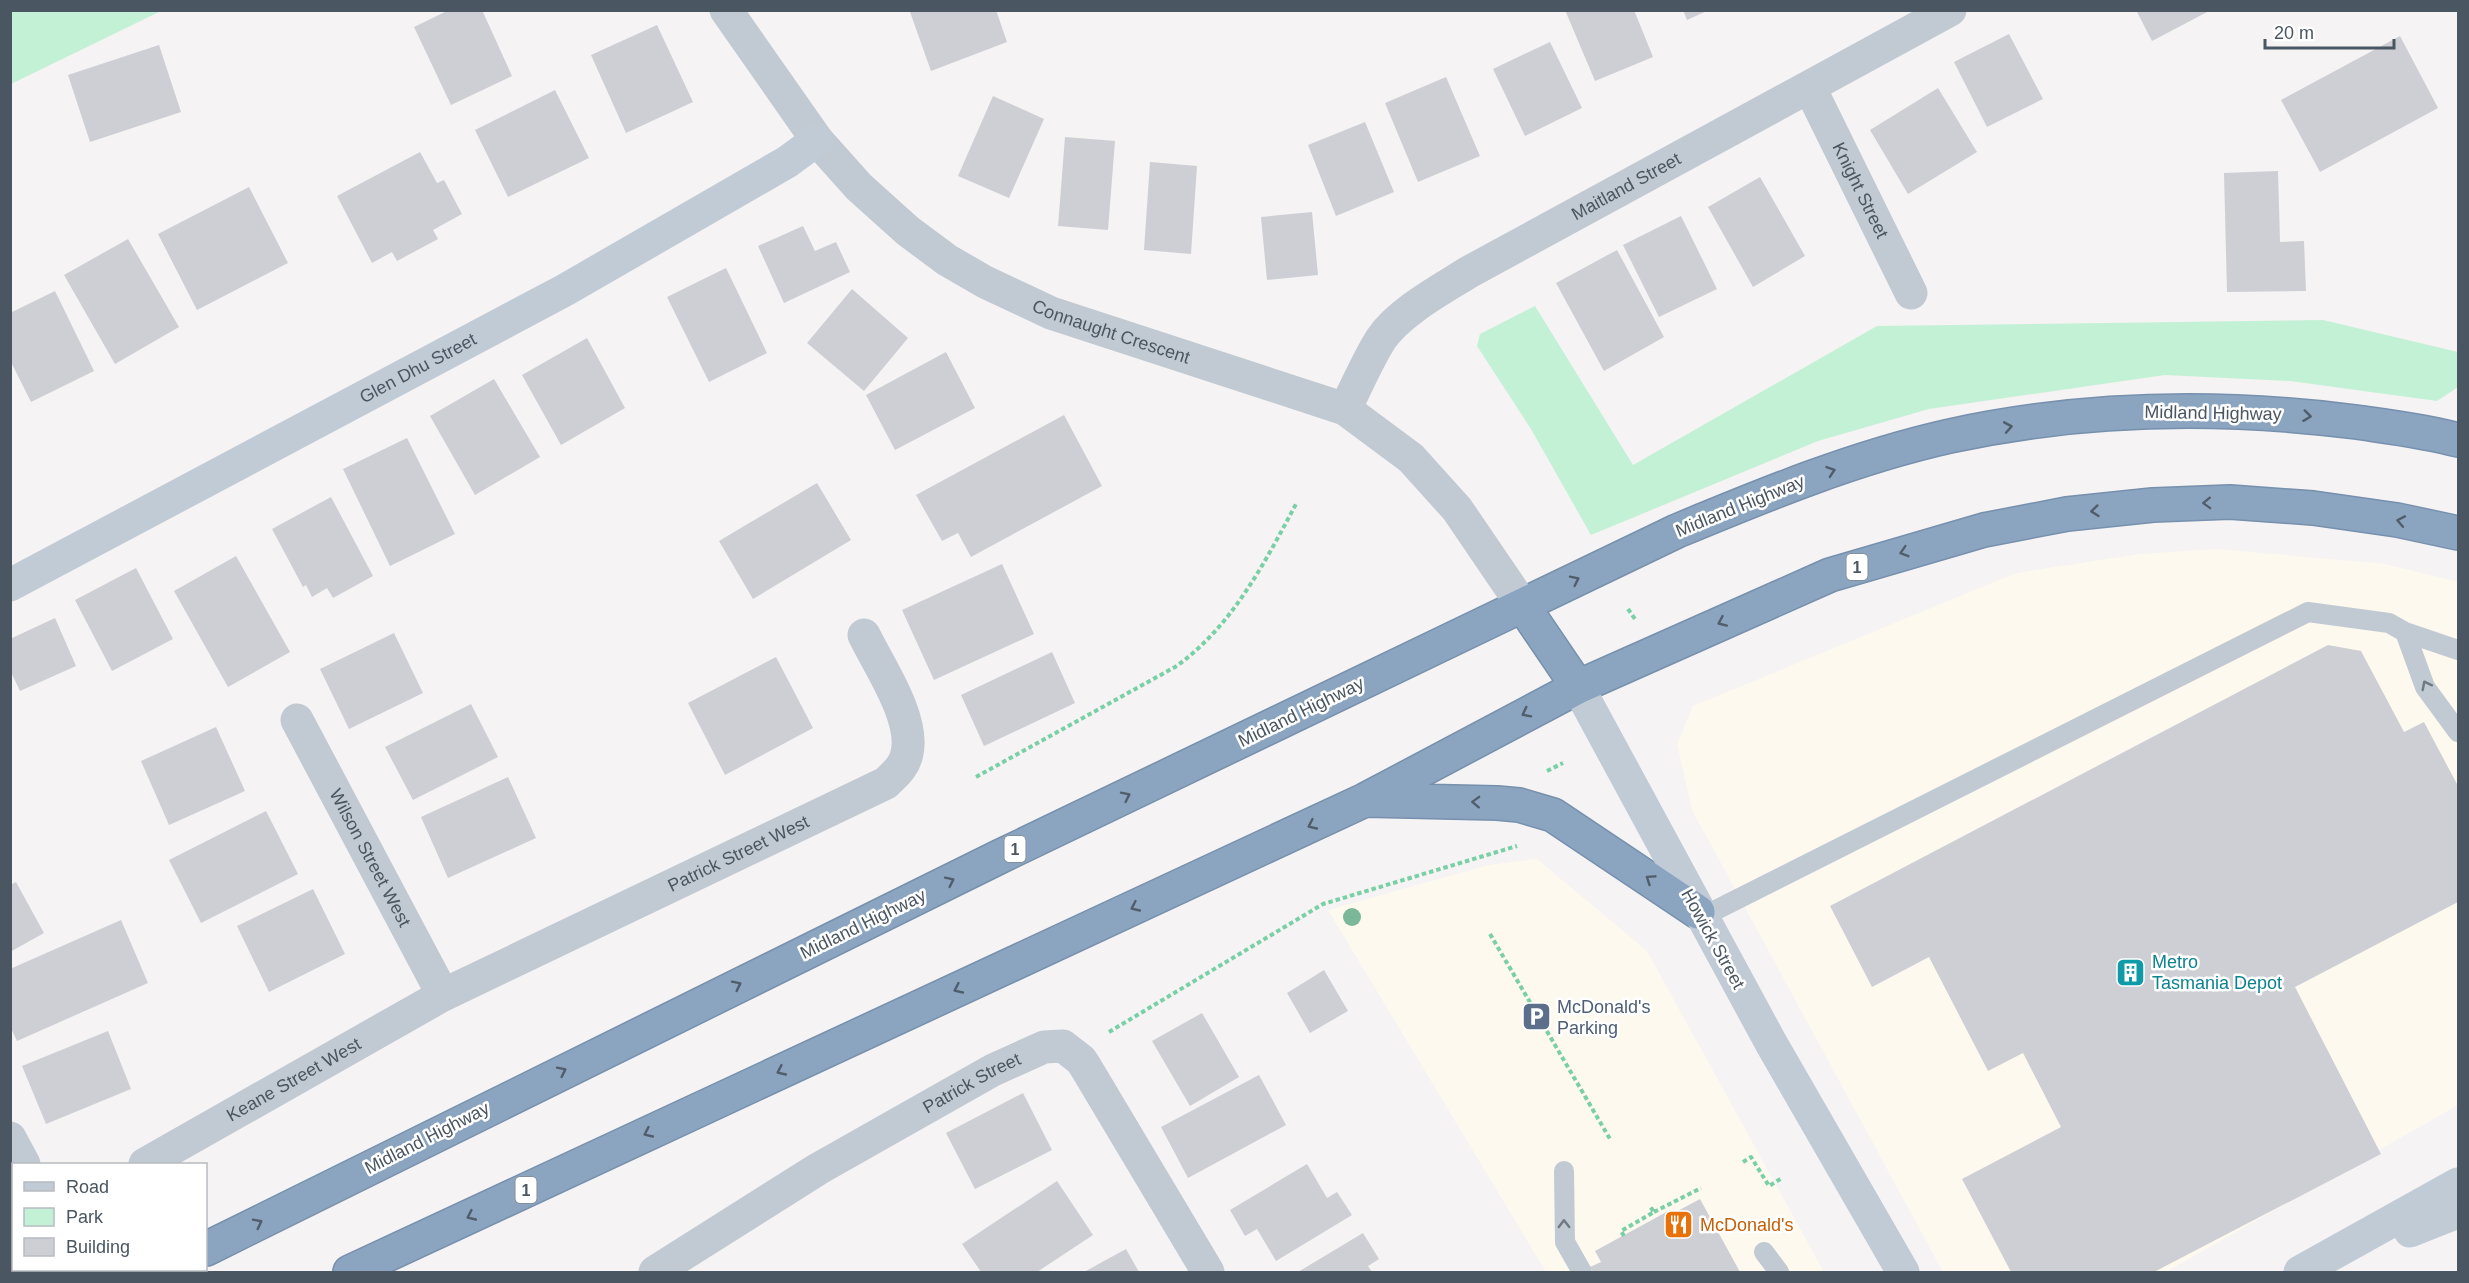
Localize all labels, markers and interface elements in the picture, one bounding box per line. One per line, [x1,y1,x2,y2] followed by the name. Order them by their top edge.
[2265,12,2394,50] scale bar
[2274,23,2314,43] text: 20 m
[1828,139,1892,241] street label: Knight Street
[1568,149,1684,224] street label: Maitland Street
[1029,296,1193,368] street label: Connaught Crescent
[356,329,480,407] street label: Glen Dhu Street
[2144,402,2282,424] street label: Midland Highway
[2303,409,2312,422] one-way arrow
[2004,421,2013,433] one-way arrow
[1826,465,1836,478] one-way arrow
[1673,471,1807,541] street label: Midland Highway
[2203,496,2212,509] one-way arrow
[2090,505,2099,517] one-way arrow
[2397,515,2407,528] one-way arrow
[1899,545,1910,558] one-way arrow
[1846,554,1868,580] road number: 1
[1569,576,1580,588] one-way arrow
[1718,614,1729,626] one-way arrow
[1235,673,1367,751] street label: Midland Highway
[2421,681,2433,692] one-way arrow
[1521,706,1532,718] one-way arrow
[325,786,415,930] street label: Wilson Street West
[1119,792,1130,804] one-way arrow
[1471,796,1480,808] one-way arrow
[665,811,812,896] street label: Patrick Street West
[1307,817,1318,829] one-way arrow
[1004,836,1026,862] road number: 1
[1646,875,1657,886] one-way arrow
[943,877,954,889] one-way arrow
[797,885,929,963] street label: Midland Highway
[1677,886,1749,992] street label: Howick Street
[1130,899,1141,911] one-way arrow
[2152,952,2282,993] place label: Metro Tasmania Depot
[2115,956,2147,988] building icon: Metro Tasmania Depot
[731,981,742,993] one-way arrow
[953,981,964,993] one-way arrow
[1557,997,1650,1038] place label: McDonald's Parking
[1520,1001,1552,1033] parking icon: McDonald's Parking
[223,1034,364,1126] street label: Keane Street West
[919,1049,1024,1118] street label: Patrick Street
[776,1063,787,1075] one-way arrow
[555,1067,566,1079] one-way arrow
[361,1098,493,1178] street label: Midland Highway
[643,1125,654,1137] one-way arrow
[12,1163,207,1271] legend
[66,1177,109,1197] text: Road
[516,1177,536,1203] road number: 1
[66,1207,104,1227] text: Park
[467,1208,478,1220] one-way arrow
[1663,1209,1695,1241] restaurant icon: McDonald's
[1700,1215,1793,1235] place label: McDonald's
[251,1218,262,1230] one-way arrow
[1558,1220,1571,1229] one-way arrow
[66,1237,130,1257] text: Building

